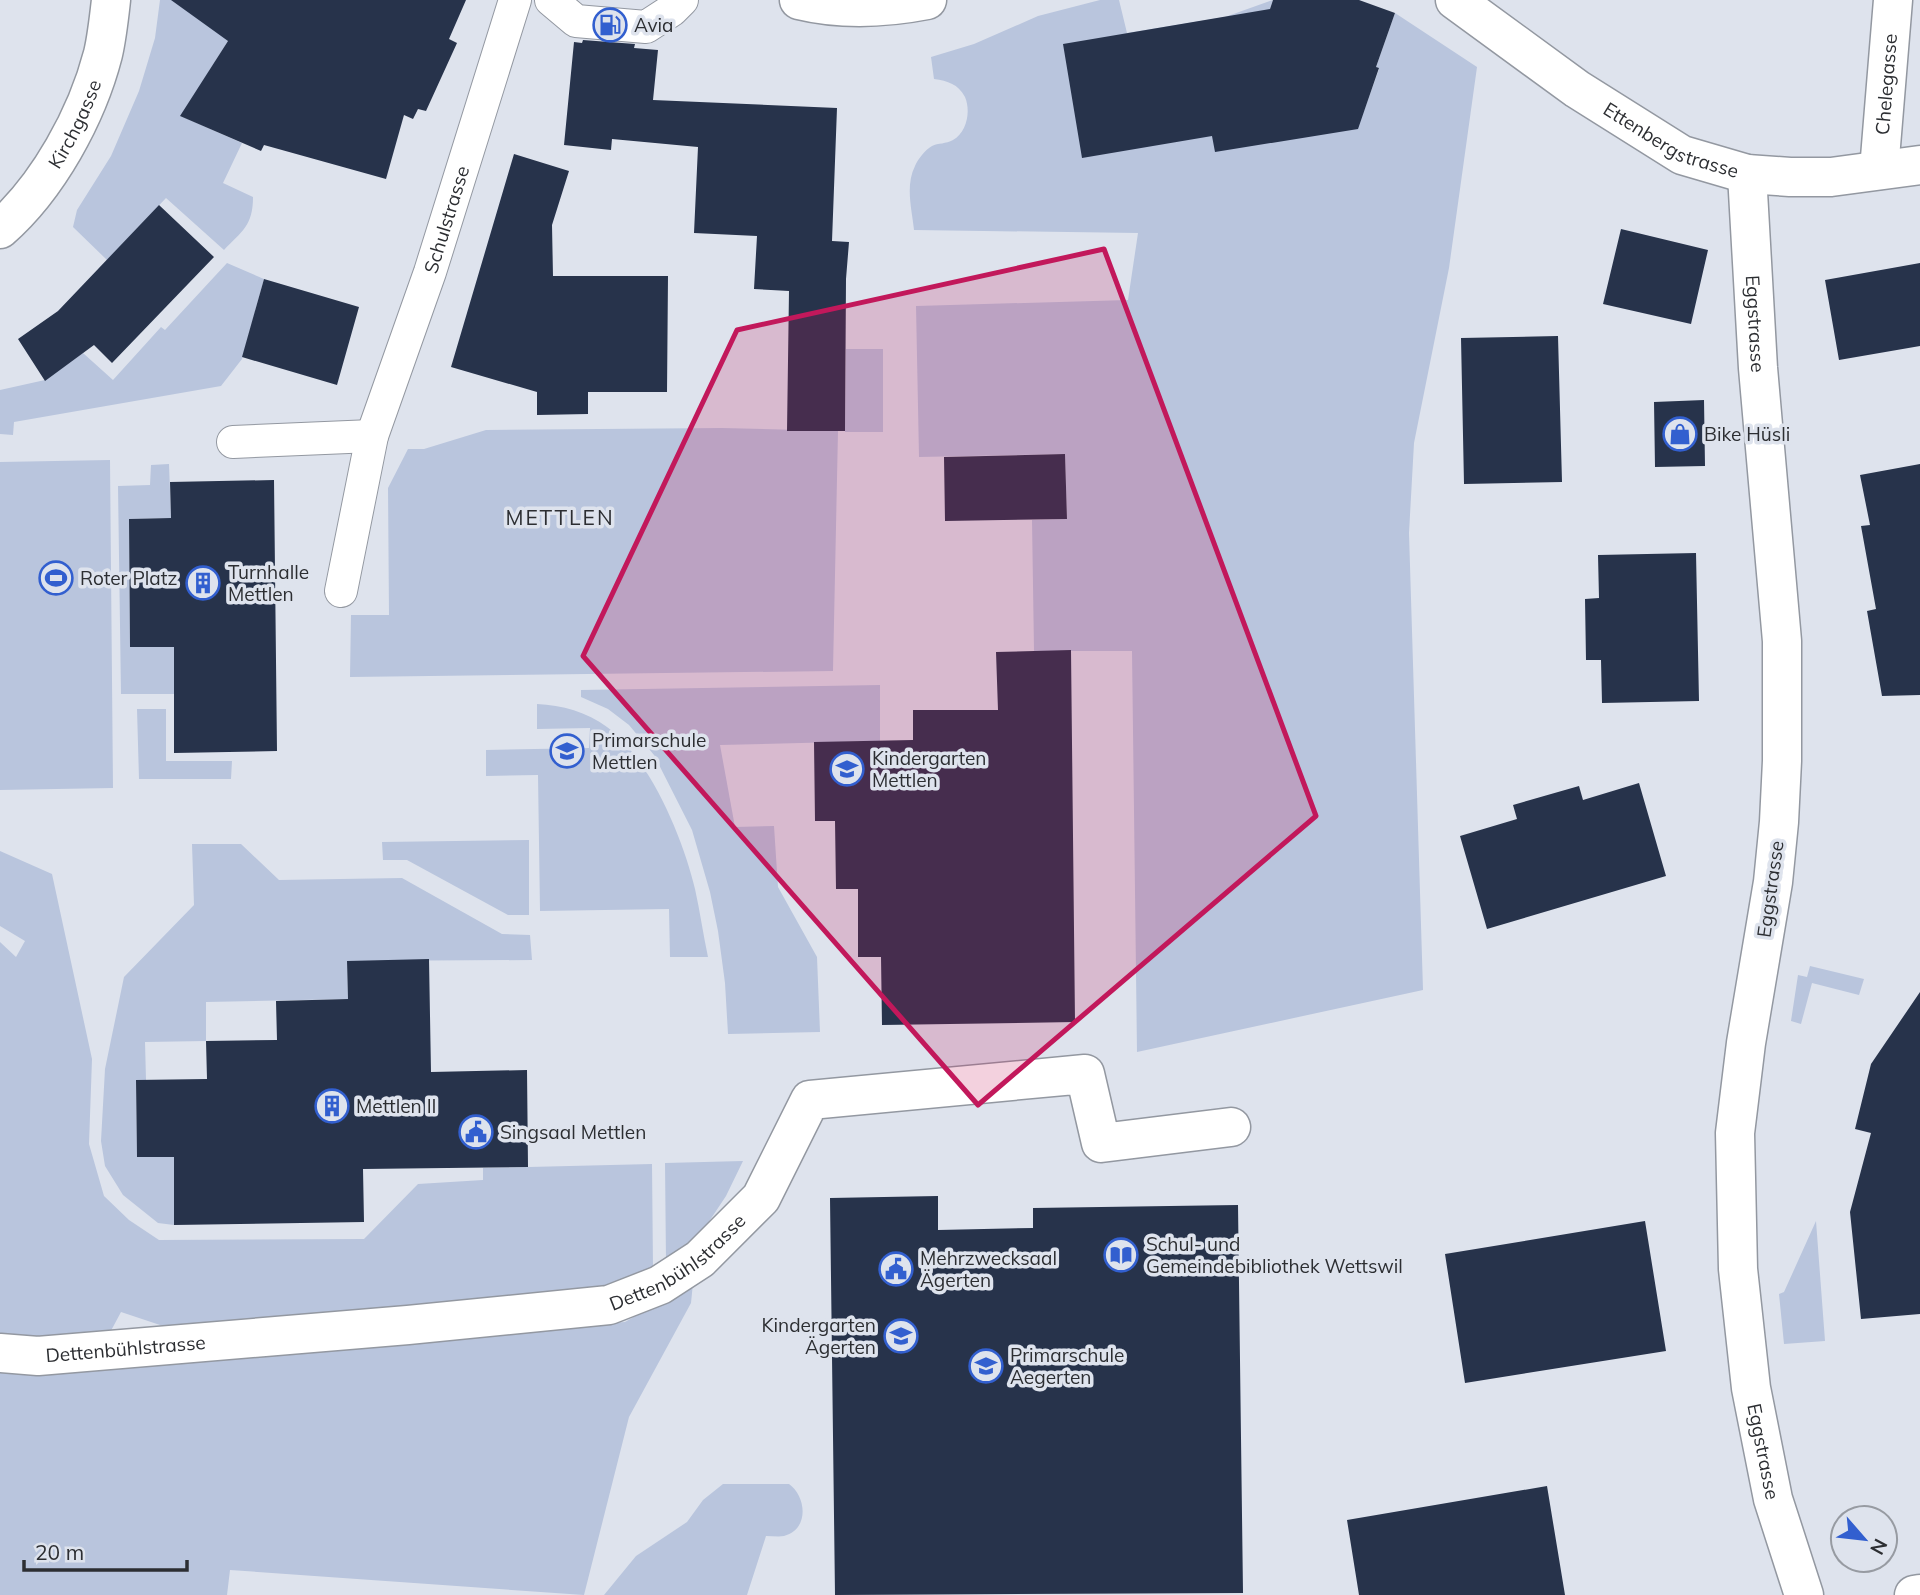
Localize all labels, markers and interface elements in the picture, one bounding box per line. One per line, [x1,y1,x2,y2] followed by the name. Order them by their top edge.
[591,6,629,44] fuel station icon: Avia
[634,13,673,37] place label: Avia
[1870,33,1902,136] street label: Chelegasse
[43,76,106,173] street label: Kirchgasse
[1599,97,1741,183] street label: Ettenbergstrasse
[418,163,474,276] street label: Schulstrasse
[1741,274,1770,373] street label: Eggstrasse
[1661,415,1699,453] shop icon: Bike Hüsli
[1704,422,1790,446] place label: Bike Hüsli
[505,504,615,530] district label: METTLEN
[37,559,75,597] sports icon: Roter Platz
[228,560,309,606] place label: Turnhalle Mettlen
[184,564,222,602] building icon: Turnhalle Mettlen
[80,566,177,590] place label: Roter Platz
[592,728,706,774] place label: Primarschule Mettlen
[548,732,586,770] school or university icon: Primarschule Mettlen
[872,746,987,792] place label: Kindergarten Mettlen
[828,750,866,788] school or university icon: Kindergarten Mettlen
[1751,839,1789,939] street label: Eggstrasse
[313,1087,351,1125] building icon: Mettlen II
[356,1094,436,1118] place label: Mettlen II
[457,1113,495,1151] public building icon: Singsaal Mettlen
[500,1120,646,1144] place label: Singsaal Mettlen
[606,1209,750,1316] street label: Dettenbühlstrasse
[1146,1232,1403,1278] place label: Schul- und Gemeindebibliothek Wettswil
[1102,1236,1140,1274] library icon: Schul- und Gemeindebibliothek Wettswil
[920,1246,1057,1292] place label: Mehrzwecksaal Ägerten
[877,1250,915,1288] public building icon: Mehrzwecksaal Ägerten
[762,1313,876,1359] place label: Kindergarten Ägerten
[882,1317,920,1355] school or university icon: Kindergarten Ägerten
[45,1330,207,1367] street label: Dettenbühlstrasse
[1010,1343,1124,1389] place label: Primarschule Aegerten
[967,1347,1005,1385] school or university icon: Primarschule Aegerten
[1742,1401,1785,1502] street label: Eggstrasse
[1829,1504,1899,1574] north arrow
[24,1528,187,1572] scale bar
[1865,1535,1893,1559] text: N
[35,1539,84,1565] text: 20 m

